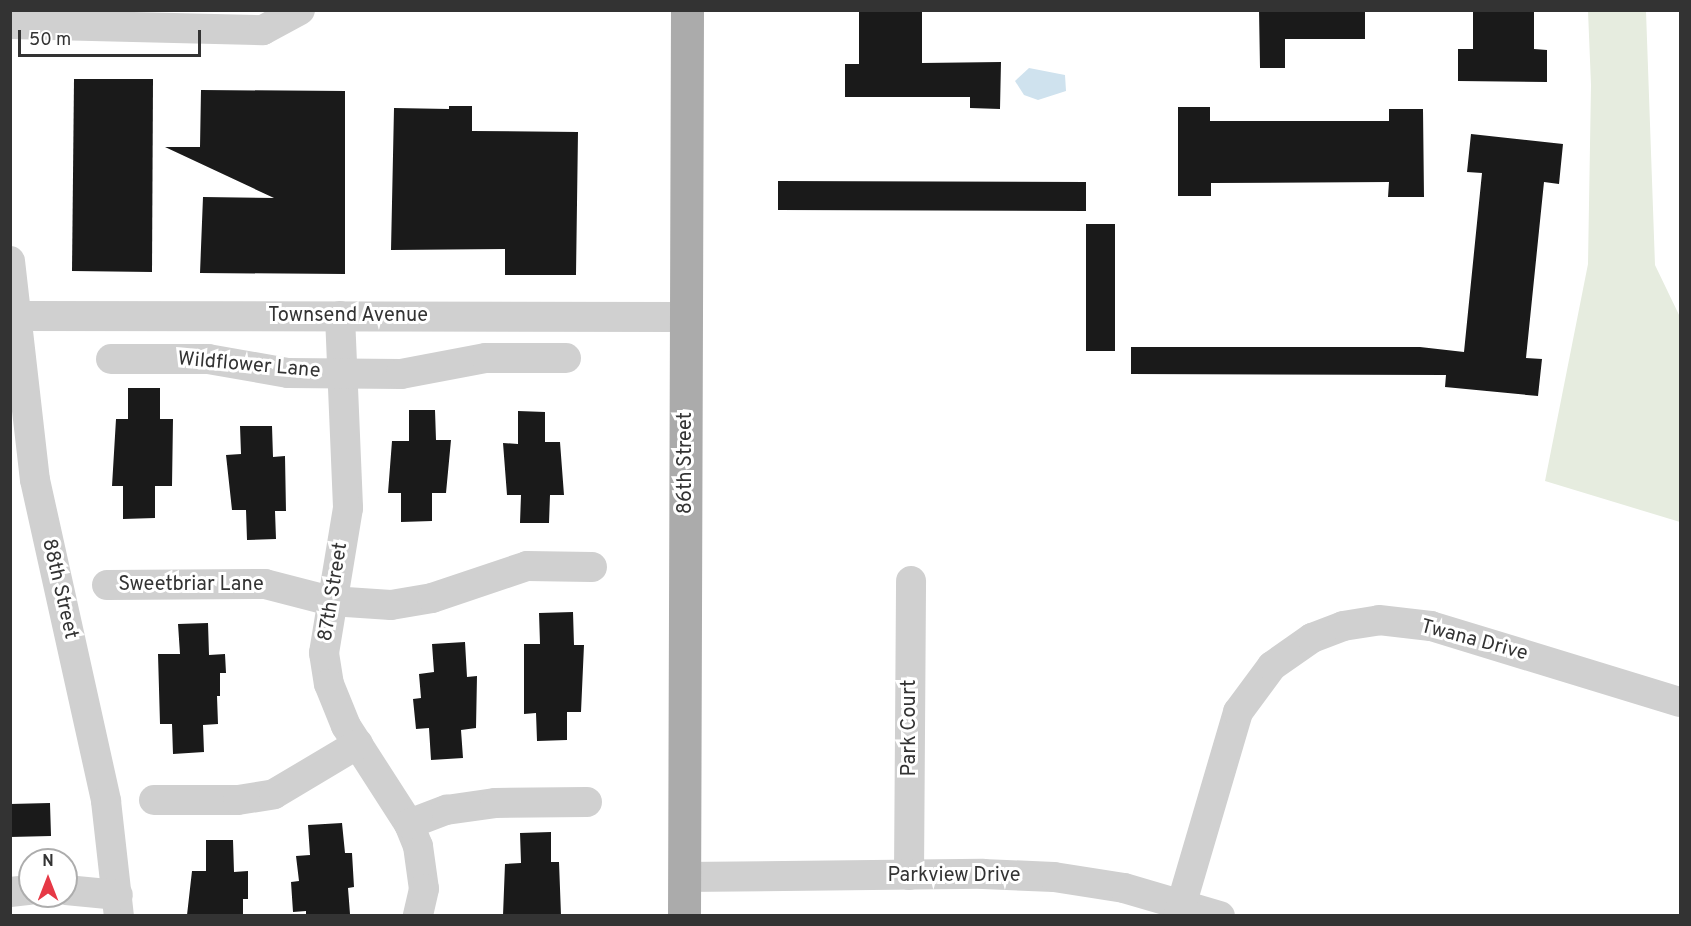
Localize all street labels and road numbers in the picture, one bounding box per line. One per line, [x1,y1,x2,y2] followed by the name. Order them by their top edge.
[268,304,428,328] street label: Townsend Avenue
[177,348,321,384] street label: Wildflower Lane
[674,412,698,514] street label: 86th Street
[36,536,82,642] street label: 88th Street
[314,541,354,643] street label: 87th Street
[118,573,264,597] street label: Sweetbriar Lane
[1418,615,1530,667] street label: Twana Drive
[898,679,922,777] street label: Park Court
[887,864,1021,888] street label: Parkview Drive

